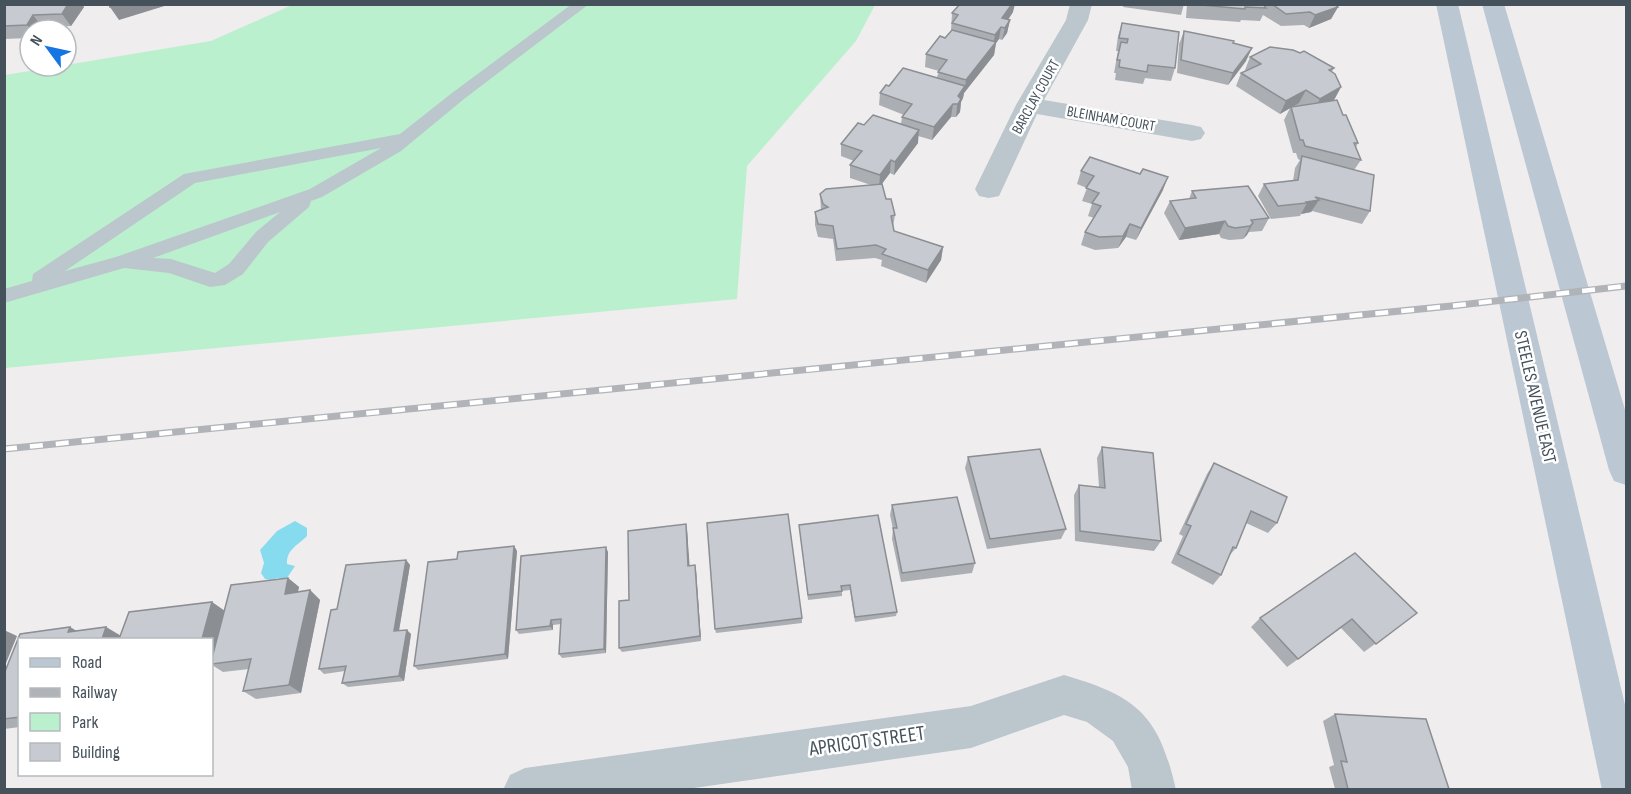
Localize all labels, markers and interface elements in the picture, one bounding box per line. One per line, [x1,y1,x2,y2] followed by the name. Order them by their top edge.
[18,18,78,78] north arrow
[26,32,47,49] text: N
[1008,56,1064,138] street label: BARCLAY COURT
[1065,102,1157,136] street label: BLEINHAM COURT
[1510,329,1560,465] street label: STEELES AVENUE EAST
[18,638,213,776] legend
[72,652,102,673] text: Road
[72,682,117,703] text: Railway
[72,712,98,733] text: Park
[807,720,927,762] street label: APRICOT STREET
[72,742,120,763] text: Building

